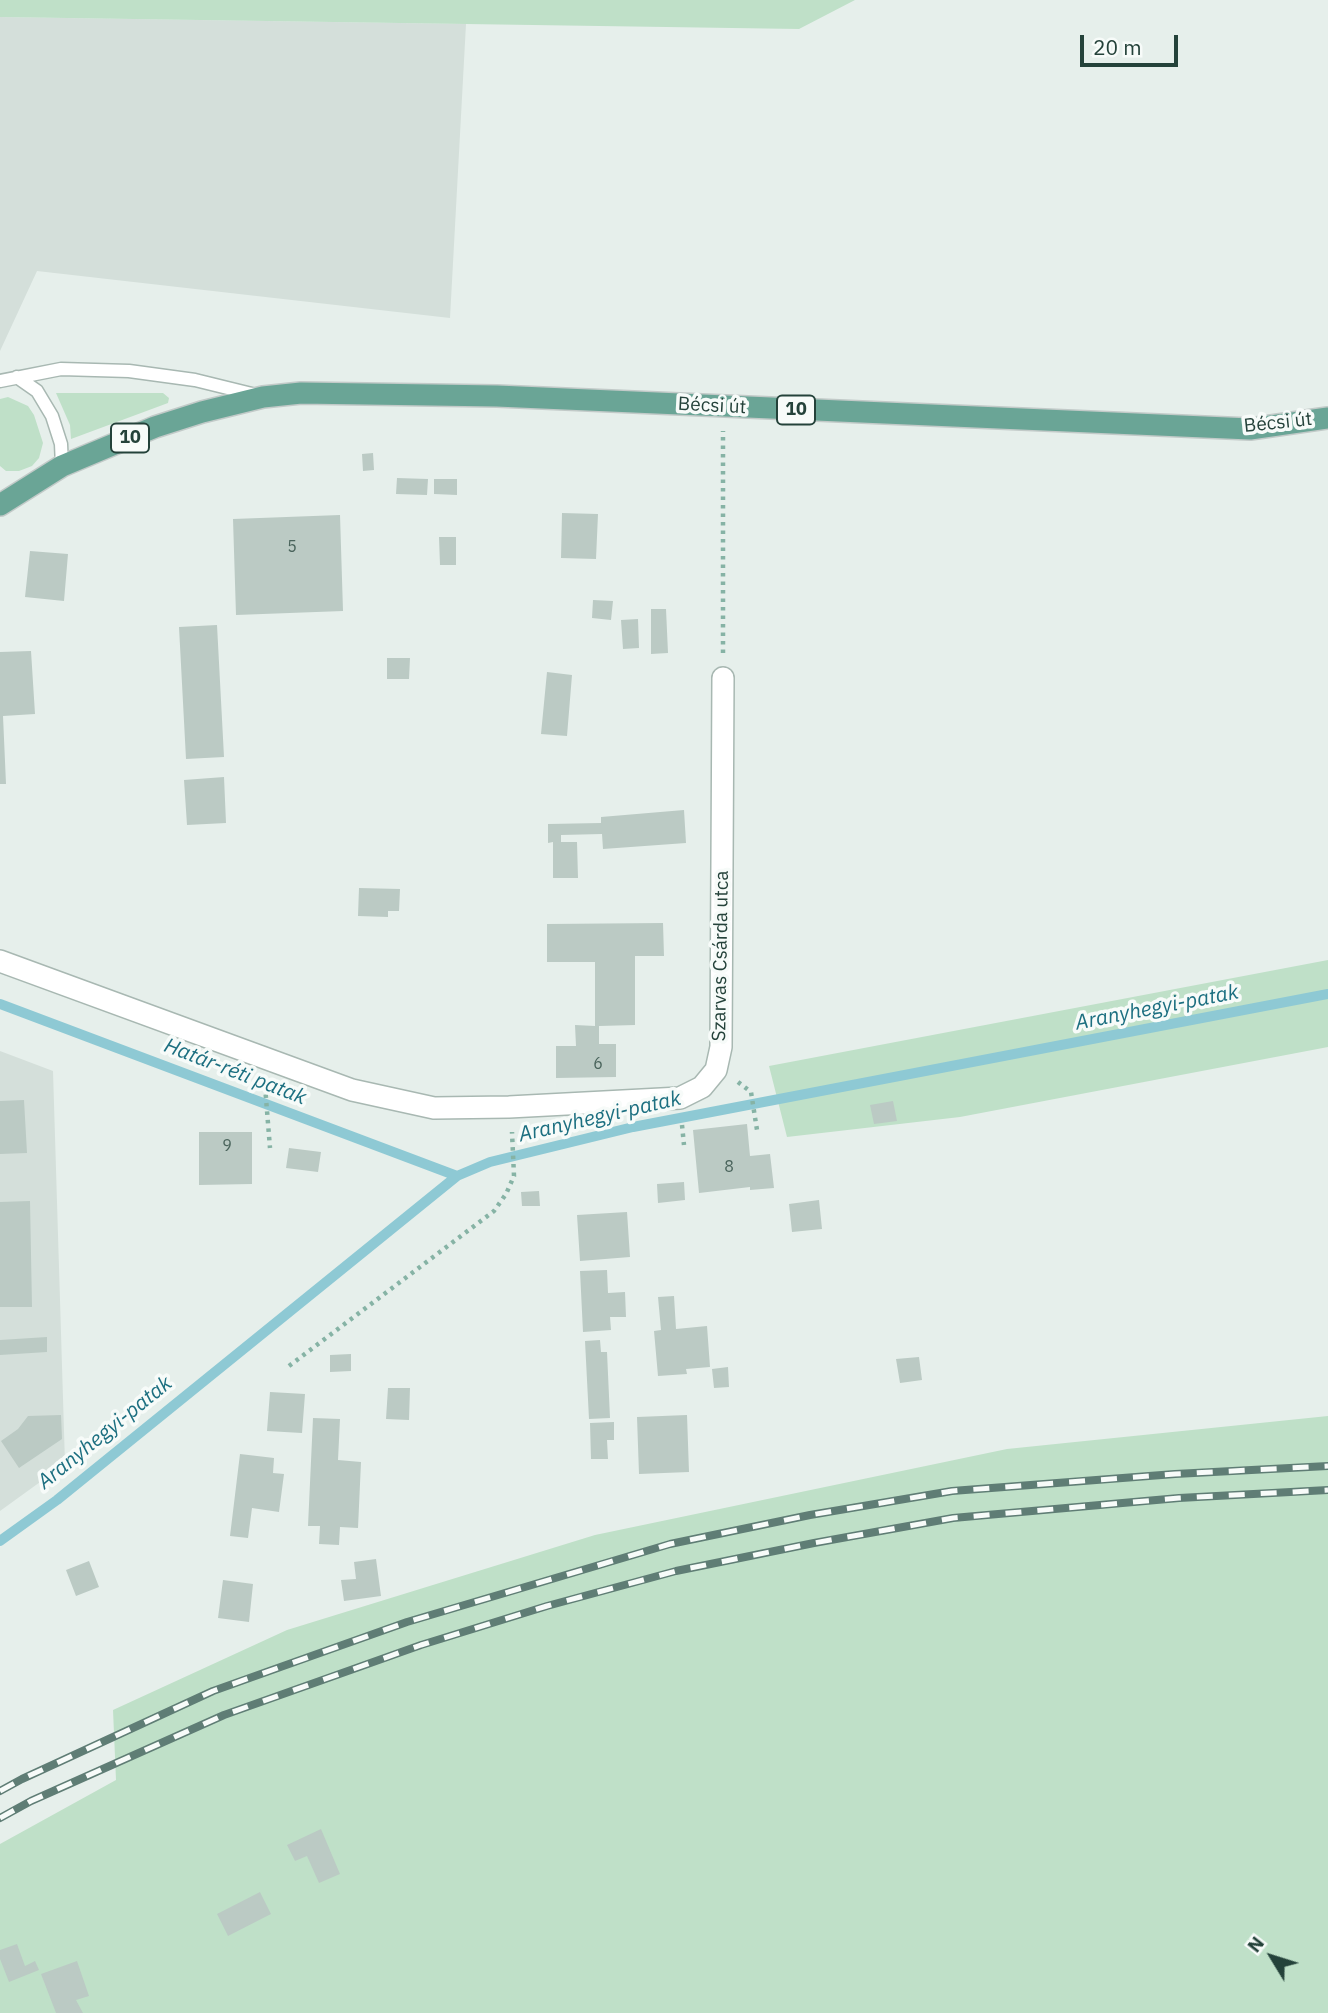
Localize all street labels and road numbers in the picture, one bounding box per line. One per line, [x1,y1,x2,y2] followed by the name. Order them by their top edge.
[677,393,747,419] street label: Bécsi út
[777,396,815,424] road number: 10
[1243,408,1313,438] street label: Bécsi út
[111,424,149,452] road number: 10
[708,870,734,1042] street label: Szarvas Csárda utca

